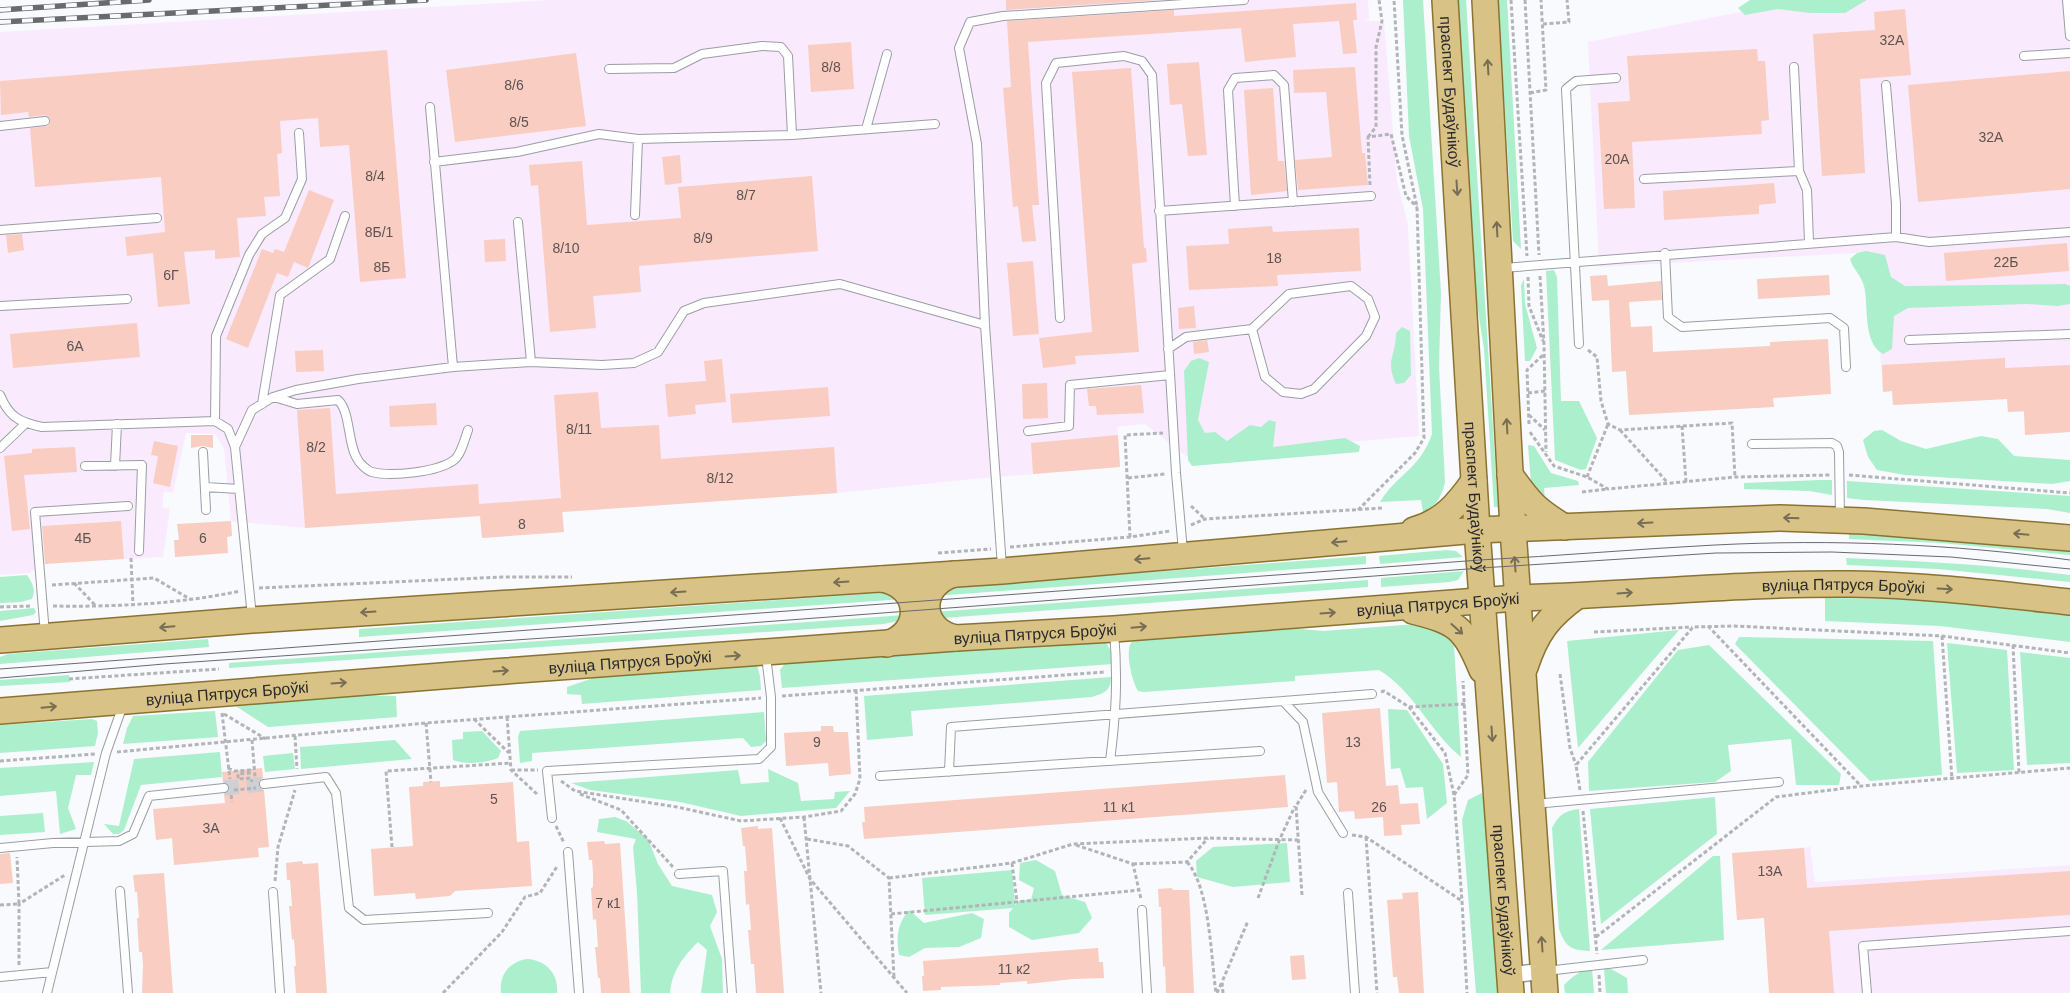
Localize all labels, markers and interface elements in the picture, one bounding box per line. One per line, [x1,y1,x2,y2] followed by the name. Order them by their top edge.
[1437,16,1464,168] street label: праспект Будаўнікоў
[1880,32,1905,48] house number: 32А
[821,59,841,75] house number: 8/8
[1484,59,1493,75] one-way arrow
[504,77,524,93] house number: 8/6
[509,114,529,130] house number: 8/5
[1979,129,2004,145] house number: 32А
[1605,151,1630,167] house number: 20А
[365,168,385,184] house number: 8/4
[1452,180,1461,196] one-way arrow
[736,187,756,203] house number: 8/7
[1492,221,1501,237] one-way arrow
[365,224,394,240] house number: 8Б/1
[693,230,713,246] house number: 8/9
[552,240,580,256] house number: 8/10
[1266,250,1282,266] house number: 18
[1994,254,2018,270] house number: 22Б
[374,259,390,275] house number: 8Б
[163,267,179,283] house number: 6Г
[66,338,84,354] house number: 6А
[1503,419,1512,435] one-way arrow
[566,421,592,437] house number: 8/11
[1462,421,1489,573] street label: праспект Будаўнікоў
[306,439,326,455] house number: 8/2
[706,470,734,486] house number: 8/12
[1784,513,1800,523] one-way arrow
[518,516,526,532] house number: 8
[1637,518,1653,527] one-way arrow
[2014,529,2030,538] one-way arrow
[75,530,91,546] house number: 4Б
[199,530,207,546] house number: 6
[1331,537,1347,547] one-way arrow
[1135,555,1151,564] one-way arrow
[1510,556,1519,572] one-way arrow
[1761,575,1926,596] street label: вуліца Пятруся Броўкі
[833,577,849,587] one-way arrow
[1937,585,1953,594] one-way arrow
[671,588,687,597] one-way arrow
[1617,588,1633,597] one-way arrow
[1356,589,1520,619] street label: вуліца Пятруся Броўкі
[361,608,377,617] one-way arrow
[1319,608,1335,617] one-way arrow
[953,620,1117,647] street label: вуліца Пятруся Броўкі
[159,622,175,632] one-way arrow
[1131,623,1147,632] one-way arrow
[1451,623,1464,635] one-way arrow
[548,647,712,676] street label: вуліца Пятруся Броўкі
[725,651,741,660] one-way arrow
[493,667,509,676] one-way arrow
[145,678,309,708] street label: вуліца Пятруся Броўкі
[331,679,347,688] one-way arrow
[40,702,56,712] one-way arrow
[1487,726,1497,742] one-way arrow
[813,734,821,750] house number: 9
[1345,734,1361,750] house number: 13
[490,791,498,807] house number: 5
[1103,799,1135,815] house number: 11 к1
[1371,799,1387,815] house number: 26
[202,820,220,836] house number: 3А
[1490,824,1518,976] street label: праспект Будаўнікоў
[1758,863,1783,879] house number: 13А
[595,895,621,911] house number: 7 к1
[1537,937,1547,953] one-way arrow
[998,961,1030,977] house number: 11 к2

